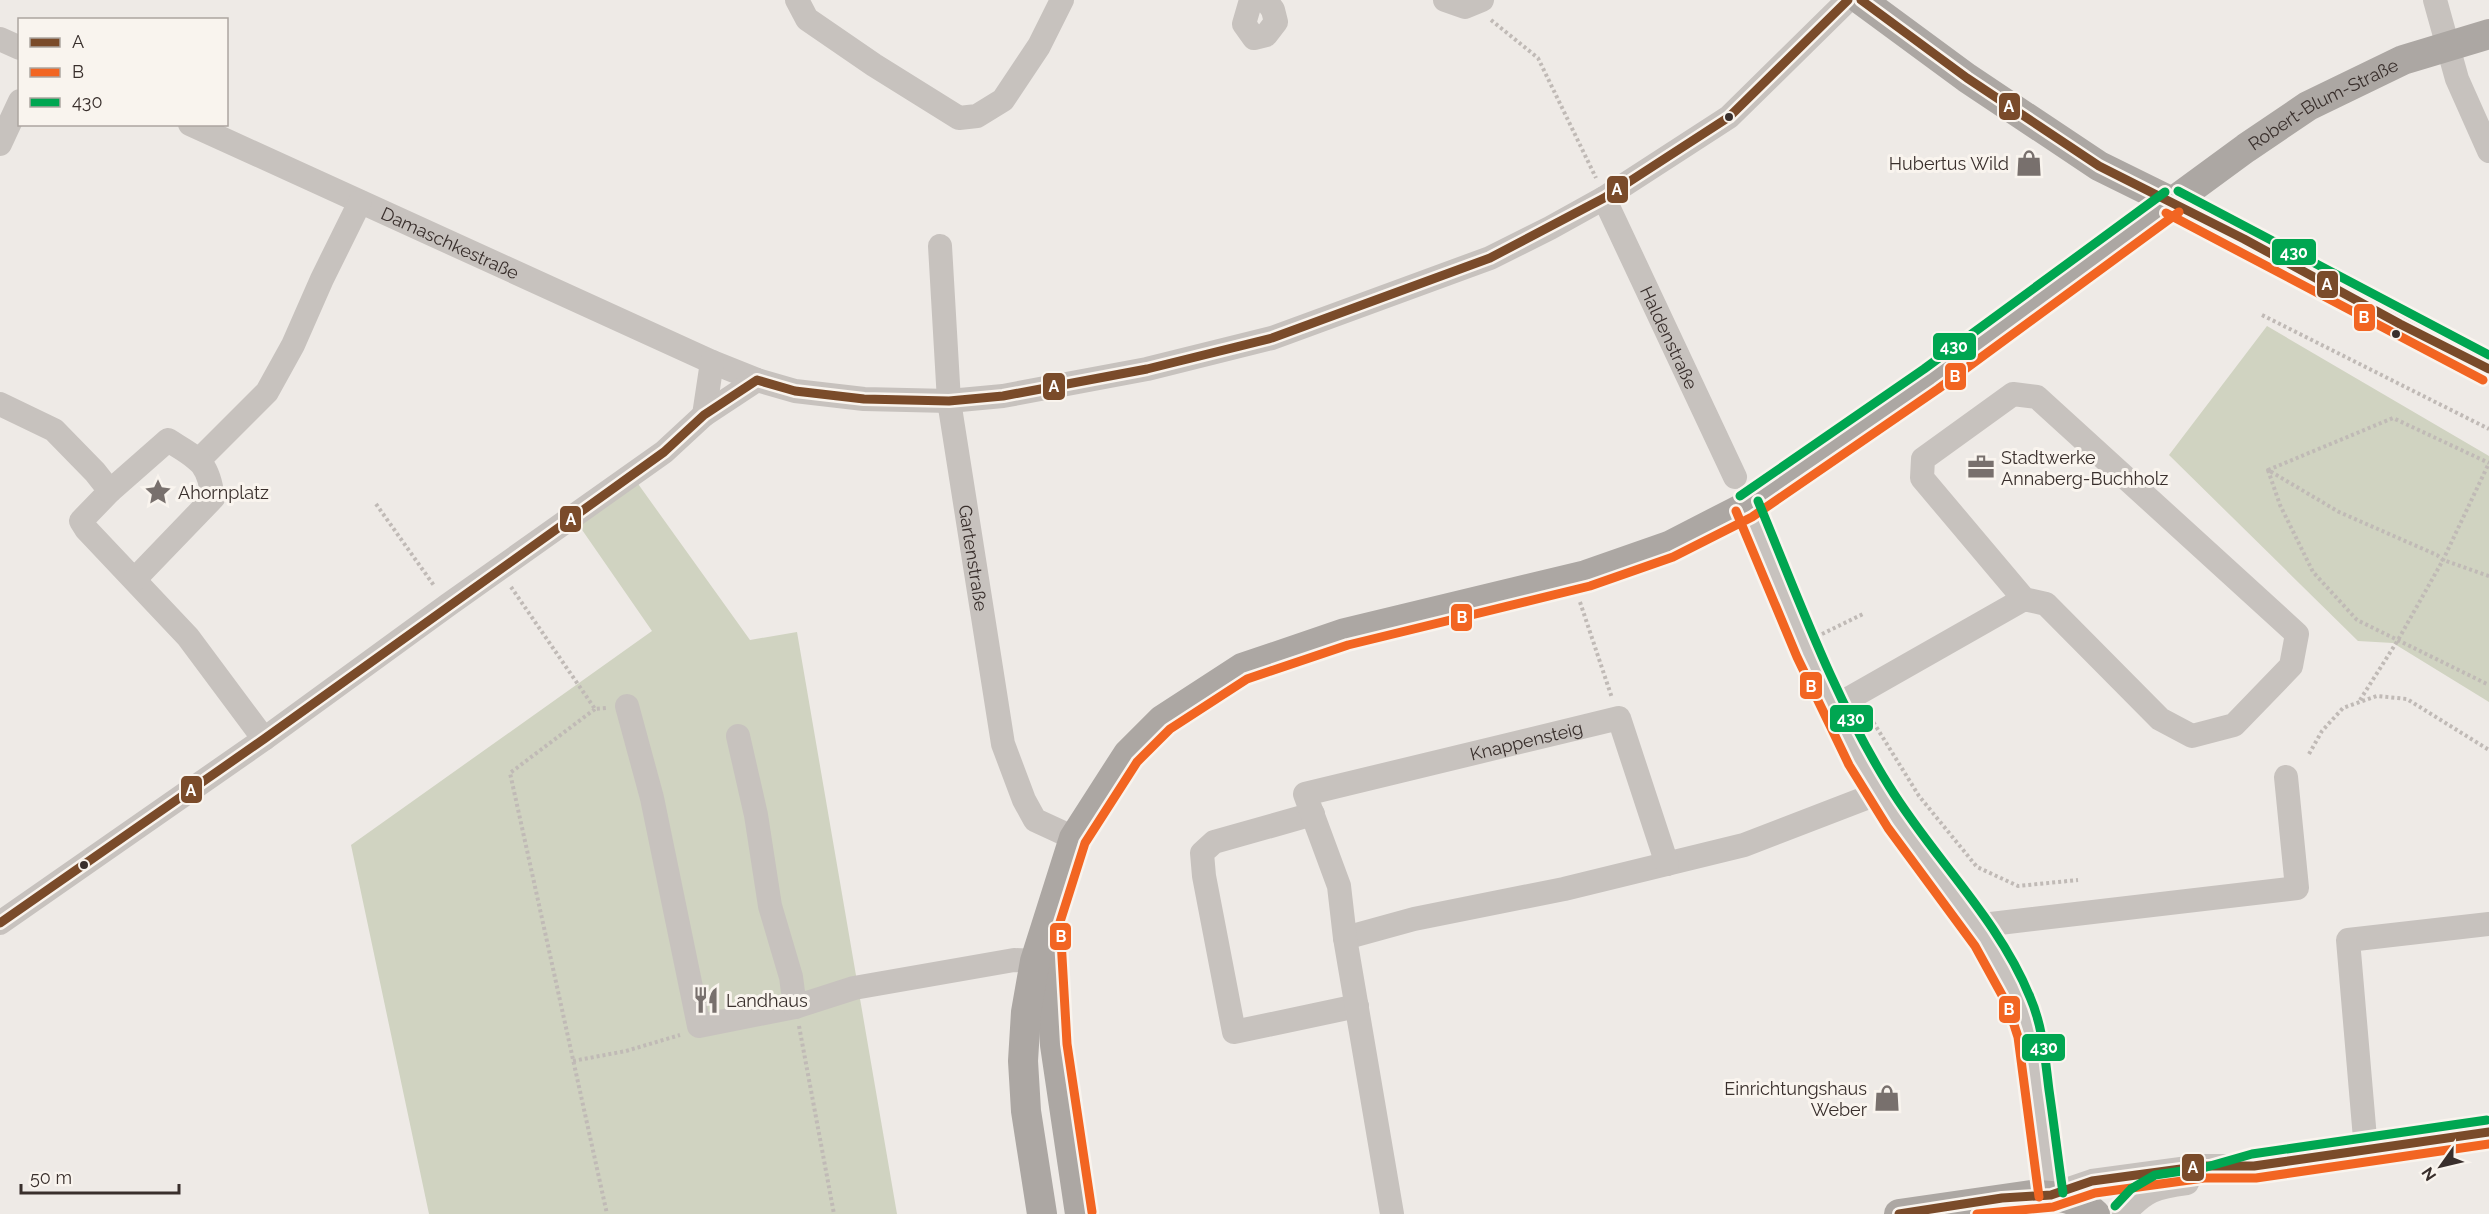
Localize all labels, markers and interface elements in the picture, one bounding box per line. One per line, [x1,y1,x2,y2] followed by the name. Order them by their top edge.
[18,18,228,126] legend
[72,31,84,52] text: A
[2244,53,2402,154] street label: Robert-Blum-Straße
[72,61,84,82] text: B
[72,91,102,112] text: 430
[1998,92,2021,121] line badge: A
[2004,97,2015,116] text: A
[1723,111,1735,123] unlabelled marker
[2014,148,2044,178] shop icon: Hubertus Wild
[1889,153,2009,174] place label: Hubertus Wild
[1606,175,1629,204] line badge: A
[1612,180,1623,199] text: A
[378,202,523,283] street label: Damaschkestraße
[2271,238,2317,266] line badge: 430
[2280,243,2308,262] text: 430
[2316,270,2339,299] line badge: A
[2322,275,2333,294] text: A
[1636,282,1703,393] street label: Haldenstraße
[2353,303,2376,332] line badge: B
[2359,308,2370,327] text: B
[2390,328,2402,340] unlabelled marker
[1932,332,1977,361] line badge: 430
[1940,337,1968,356] text: 430
[1944,362,1967,391] line badge: B
[1950,367,1961,386] text: B
[1042,372,1066,401] line badge: A
[1049,377,1060,396] text: A
[2001,447,2169,489] place label: Stadtwerke Annaberg-Buchholz
[1966,452,1996,482] office icon: Stadtwerke Annaberg-Buchholz
[143,477,173,507] place icon: Ahornplatz
[178,482,269,503] place label: Ahornplatz
[955,503,992,613] street label: Gartenstraße
[559,505,582,533] line badge: A
[566,510,577,529] text: A
[1450,603,1473,632] line badge: B
[1457,608,1468,627] text: B
[1799,671,1823,700] line badge: B
[1806,677,1817,696] text: B
[1829,704,1874,733] line badge: 430
[1837,709,1865,728] text: 430
[1468,717,1585,764] street label: Knappensteig
[180,775,203,804] line badge: A
[186,781,197,800] text: A
[78,859,90,871] unlabelled marker
[1049,922,1072,951] line badge: B
[1056,927,1067,946] text: B
[691,985,721,1015] restaurant icon: Landhaus
[726,990,808,1011] place label: Landhaus
[1998,995,2021,1024] line badge: B
[2004,1000,2015,1019] text: B
[2021,1033,2066,1062] line badge: 430
[2030,1038,2058,1057] text: 430
[1724,1078,1868,1120] place label: Einrichtungshaus Weber
[1872,1083,1902,1113] shop icon: Einrichtungshaus Weber
[2411,1136,2471,1196] north arrow
[2181,1153,2205,1182] line badge: A
[21,1157,178,1195] scale bar
[2188,1158,2199,1177] text: A
[2418,1164,2440,1184] text: N
[30,1167,72,1188] text: 50 m

